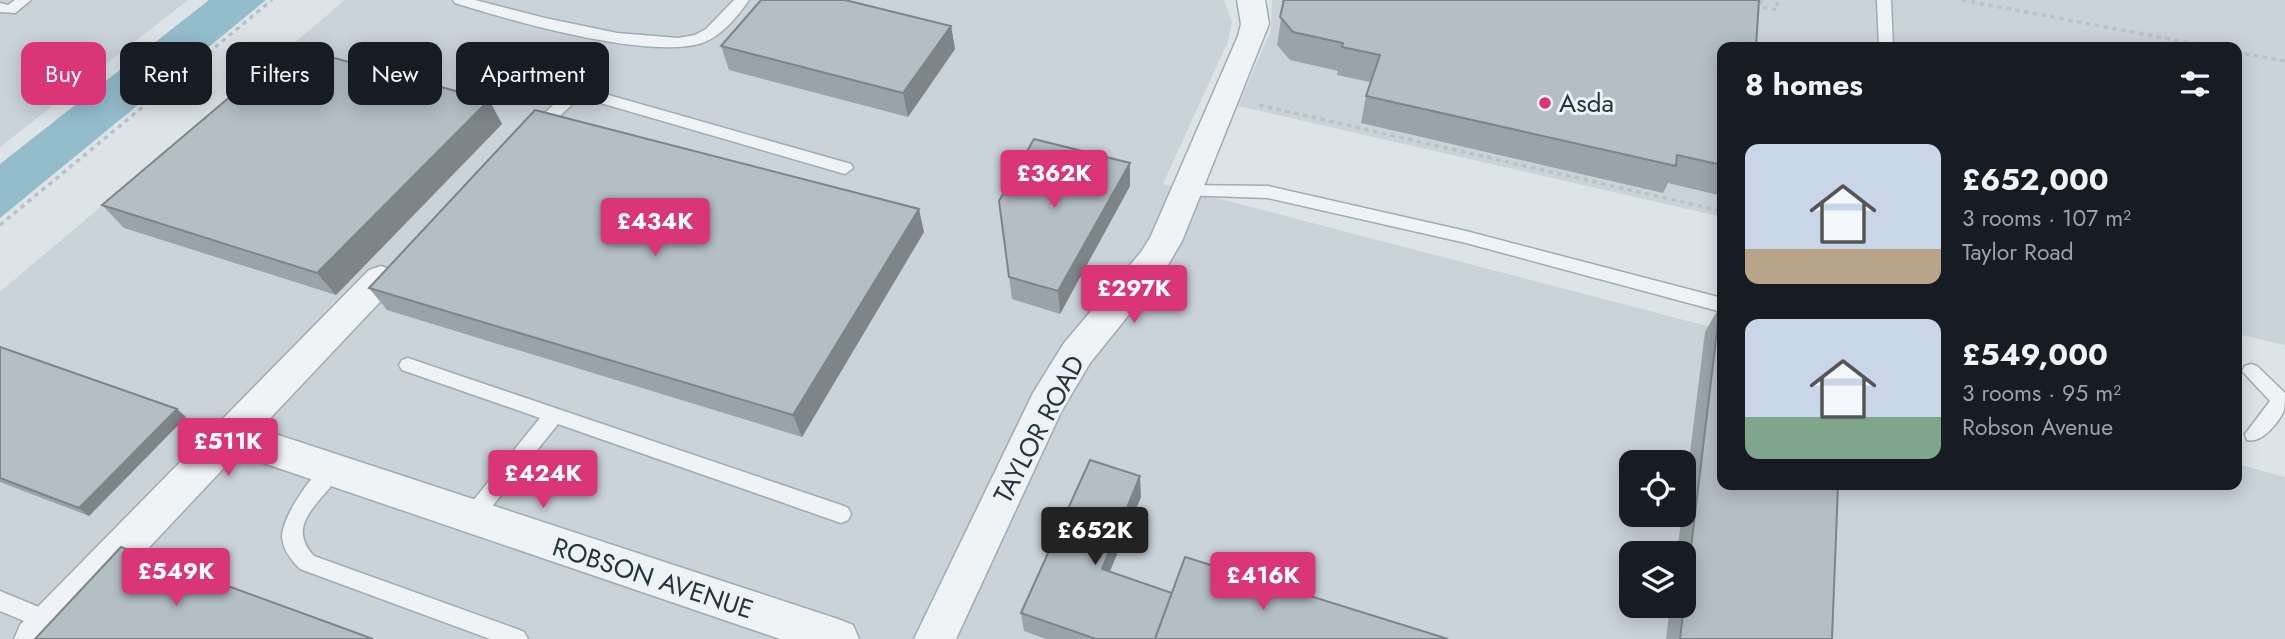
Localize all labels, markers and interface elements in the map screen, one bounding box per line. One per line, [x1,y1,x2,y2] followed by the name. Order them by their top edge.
[21,42,106,105] chip: Buy
[120,42,212,105] chip: Rent
[226,42,334,105] chip: Filters
[348,42,442,105] chip: New
[456,42,609,105] chip: Apartment
[1745,63,1863,106] text: 8 homes
[2176,65,2214,103] icon: filters
[1559,84,1614,122] place label: Asda
[1537,95,1553,111] marker: Asda
[1005,150,1103,210] pin: £362K
[1017,156,1091,190] text: £362K
[1962,158,2109,201] text: £652,000
[1801,172,1885,256] icon: home
[606,198,704,258] pin: £434K
[1962,201,2131,235] text: 3 rooms · 107 m²
[617,204,693,238] text: £434K
[1962,235,2074,269] text: Taylor Road
[1085,266,1183,325] pin: £297K
[1097,271,1171,305] text: £297K
[1962,333,2108,376] text: £549,000
[1801,347,1885,431] icon: home
[984,348,1094,510] street label: TAYLOR ROAD
[1962,376,2121,410] text: 3 rooms · 95 m²
[1962,410,2113,444] text: Robson Avenue
[179,419,277,478] pin: £511K
[194,424,262,458] text: £511K
[494,450,592,510] pin: £424K
[1619,450,1696,618] map controls
[1619,450,1696,527] button: locate
[504,456,582,490] text: £424K
[1046,508,1144,567] pin: £652K
[1057,513,1133,547] text: £652K
[548,528,758,628] street label: ROBSON AVENUE
[1619,541,1696,618] button: layers
[127,548,225,608] pin: £549K
[1214,552,1312,612] pin: £416K
[138,554,214,588] text: £549K
[1226,558,1300,592] text: £416K

